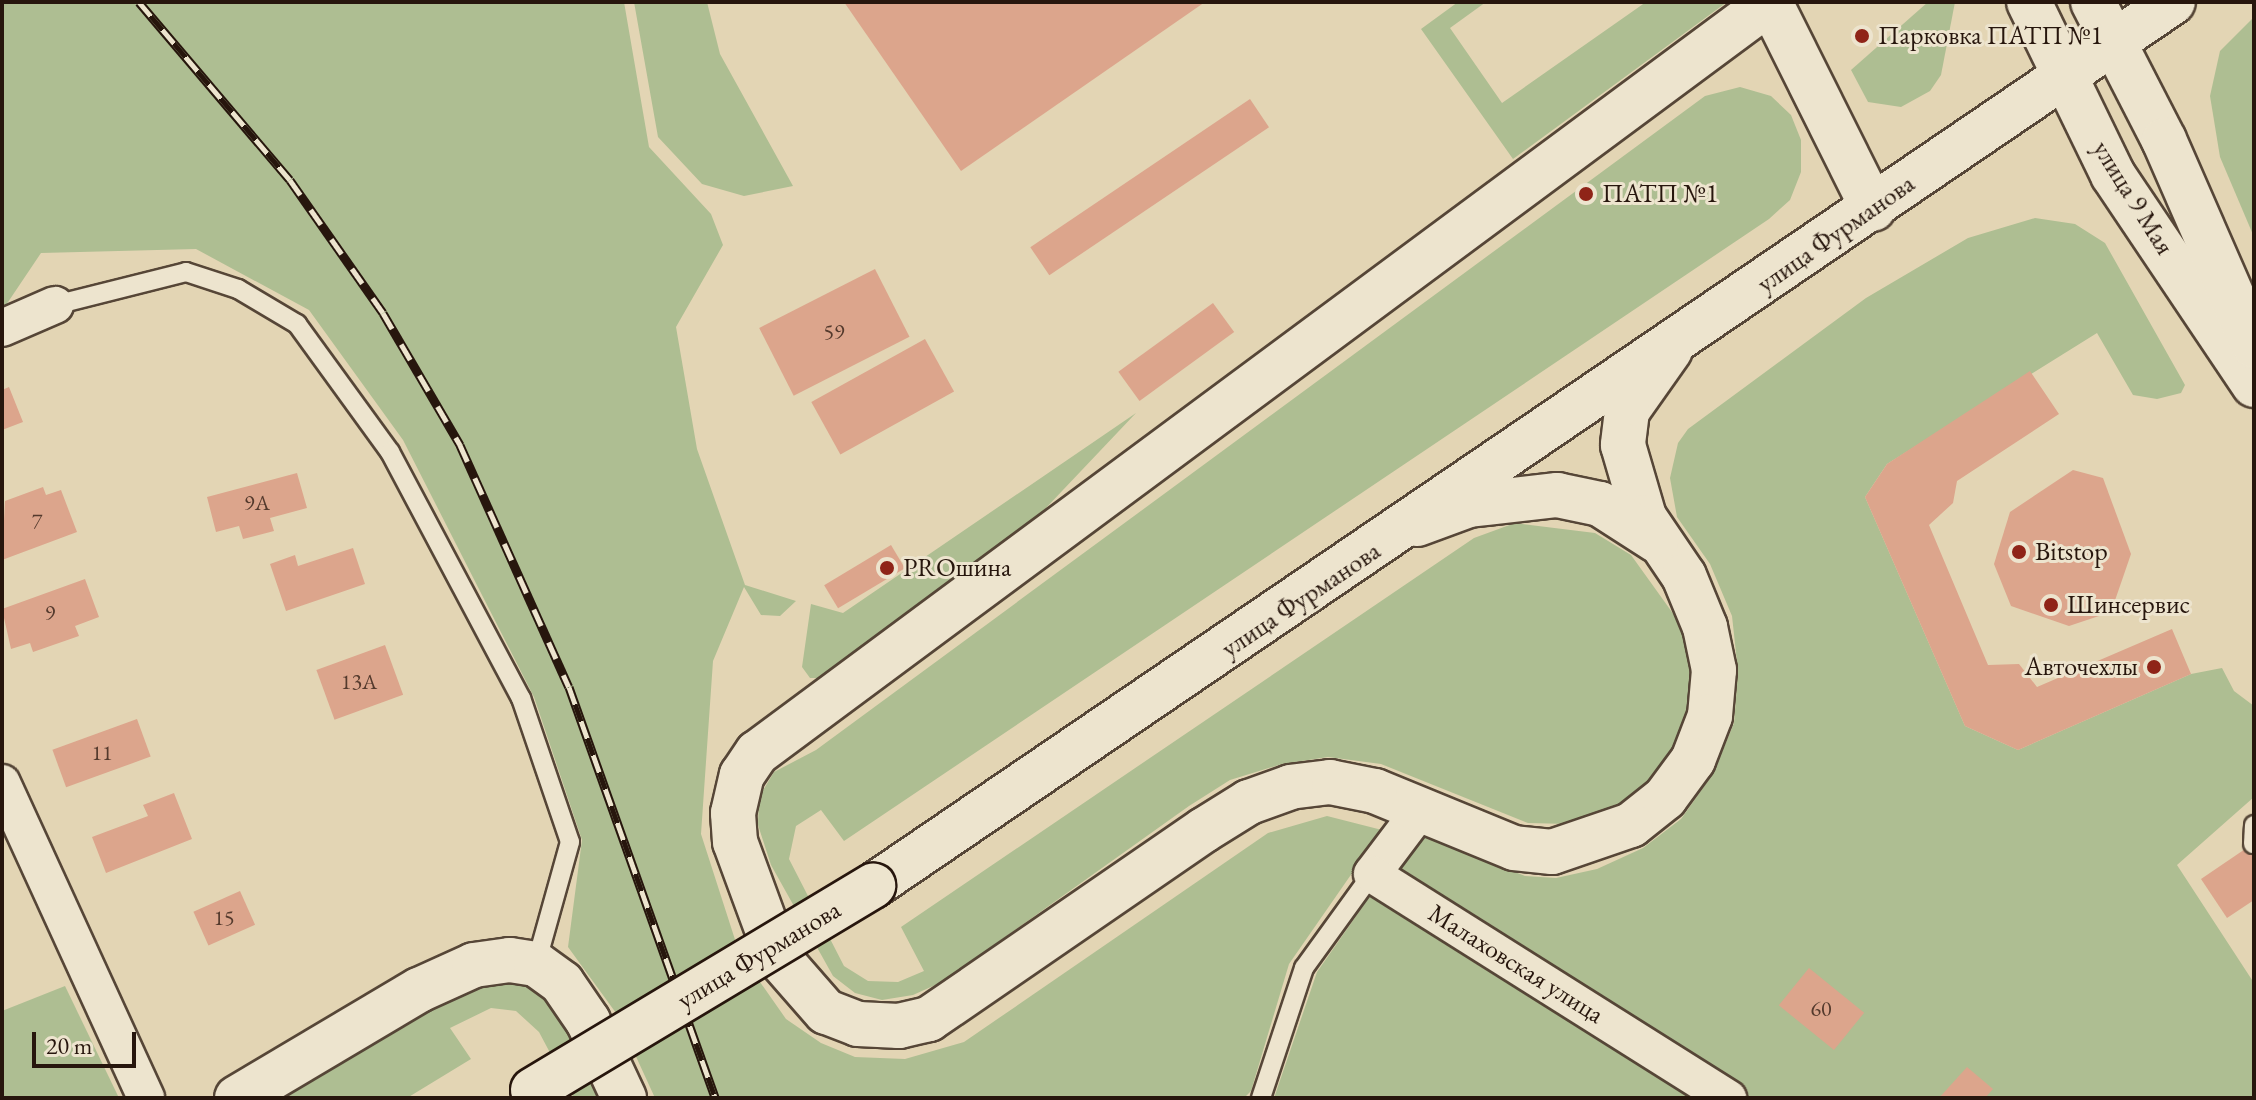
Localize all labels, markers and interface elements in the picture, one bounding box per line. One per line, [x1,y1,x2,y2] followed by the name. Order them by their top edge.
[1878,20,2103,52] place label: Парковка ПАТП №1
[1853,27,1871,45] marker: Парковка ПАТП №1
[2086,135,2180,261] street label: улица 9 Мая
[1751,168,1921,300] street label: улица Фурманова
[1602,178,1718,210] place label: ПАТП №1
[1577,185,1595,203] marker: ПАТП №1
[823,319,845,345] house number: 59
[244,490,270,516] house number: 9А
[32,509,42,535] house number: 7
[1216,535,1386,665] street label: улица Фурманова
[2035,536,2108,568] place label: Bitstop
[2010,543,2028,561] marker: Bitstop
[903,552,1011,584] place label: PROшина
[878,559,896,577] marker: PROшина
[2067,589,2190,621] place label: Шинсервис
[2042,596,2060,614] marker: Шинсервис
[45,600,55,626] house number: 9
[2024,651,2138,683] place label: Авточехлы
[2145,658,2163,676] marker: Авточехлы
[341,669,377,695] house number: 13А
[91,740,113,766] house number: 11
[672,894,846,1016] street label: улица Фурманова
[1423,898,1609,1030] street label: Малаховская улица
[213,905,235,931] house number: 15
[1810,996,1832,1022] house number: 60
[36,1016,140,1066] scale bar
[46,1030,93,1061] text: 20 m

